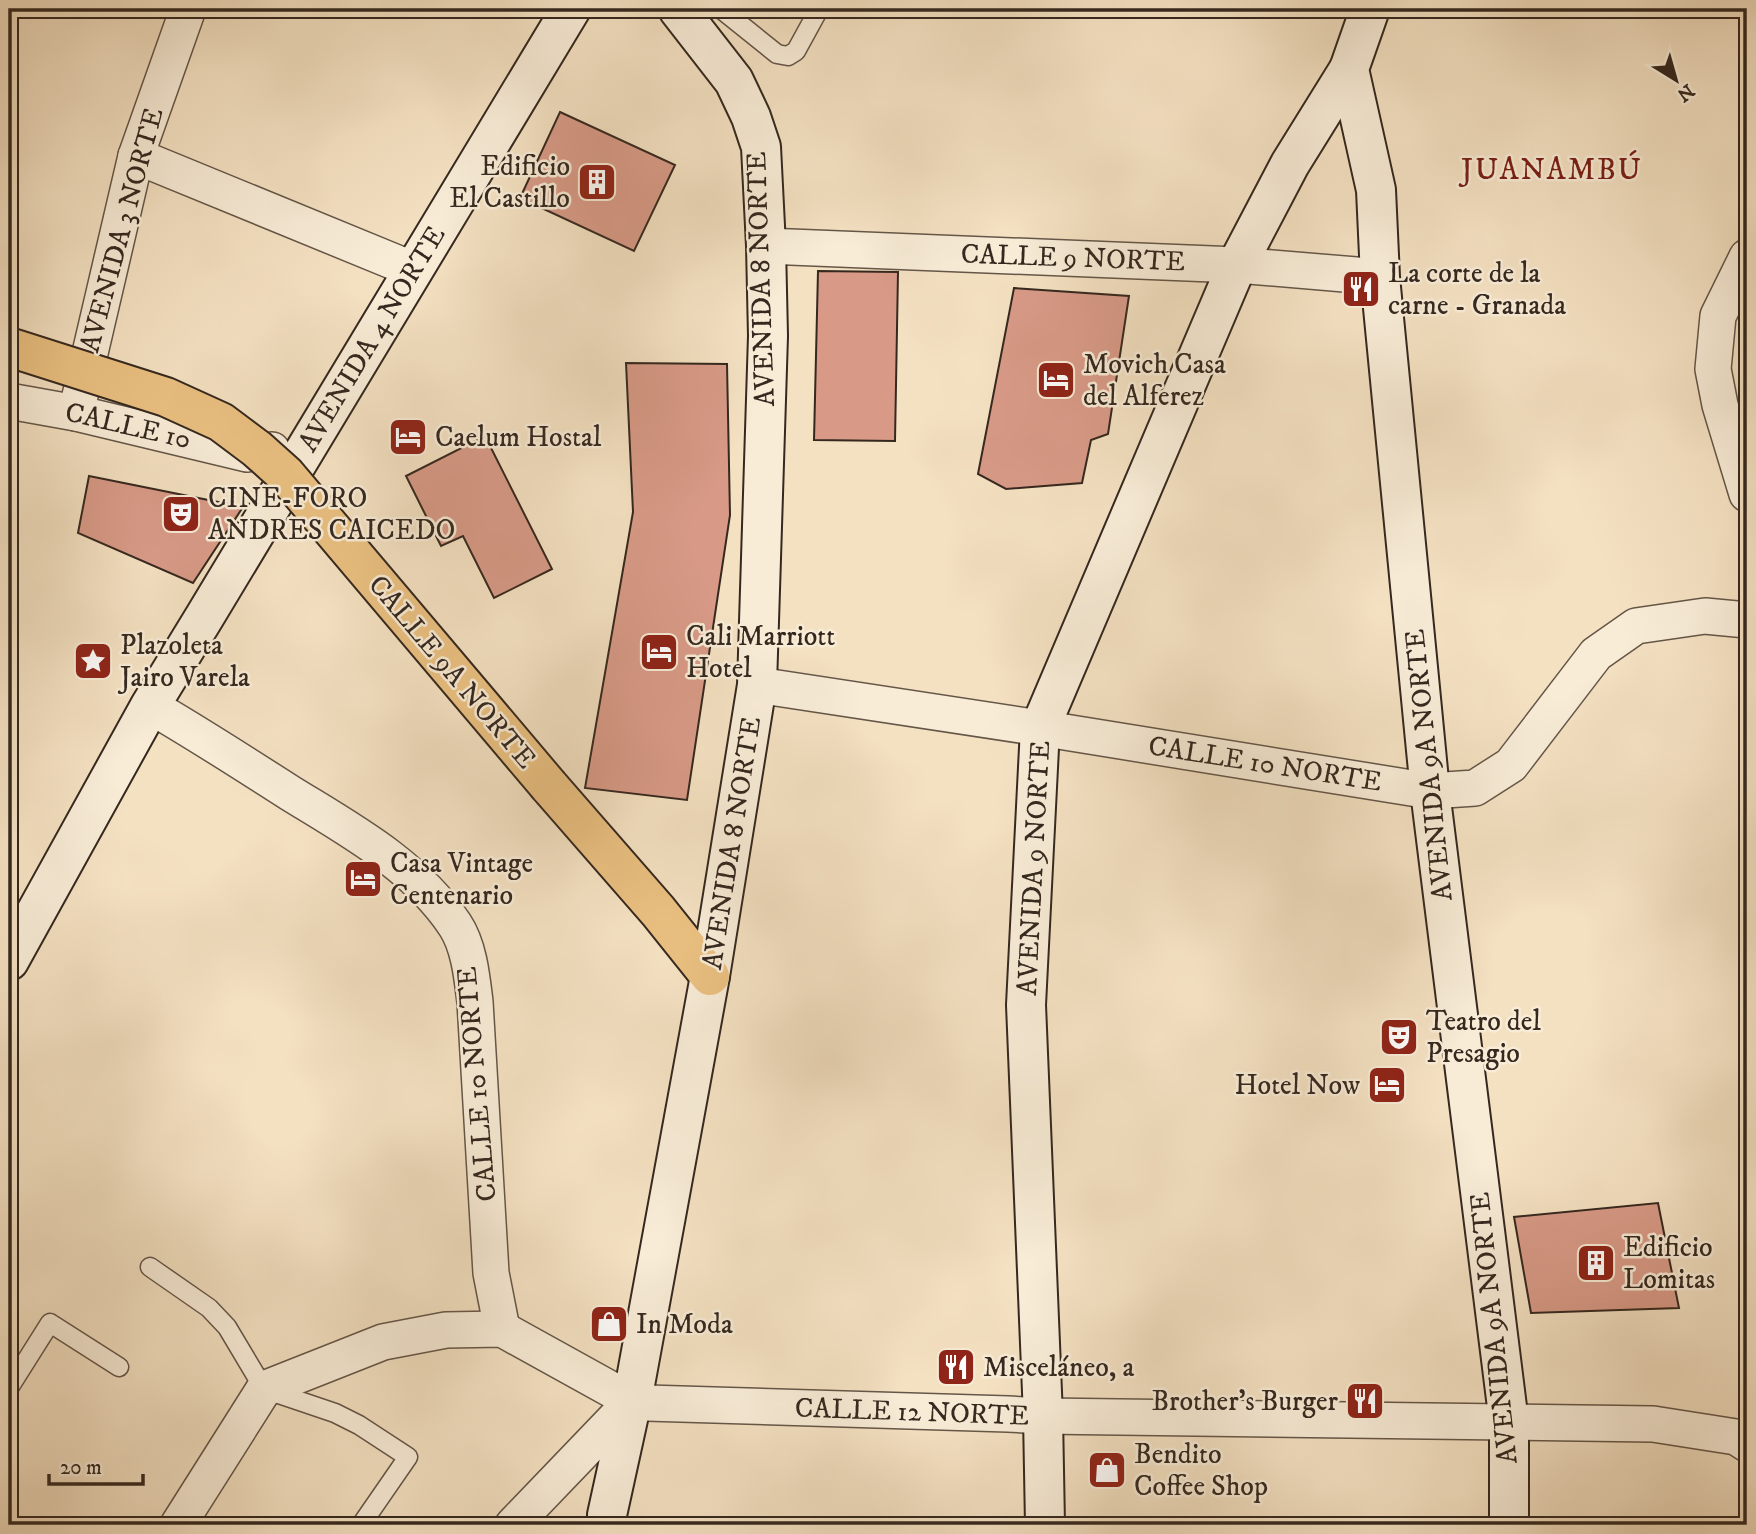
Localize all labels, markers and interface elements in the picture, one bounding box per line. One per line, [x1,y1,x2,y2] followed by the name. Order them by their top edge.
[1640,46,1710,116] north arrow
[1672,78,1698,106] text: N
[73,104,171,356] street label: AVENIDA 3 NORTE
[449,149,570,216] place label: Edificio El Castillo
[1458,150,1643,189] district label: JUANAMBÚ
[739,151,783,407] street label: AVENIDA 8 NORTE
[576,161,618,203] building icon: Edificio El Castillo
[291,220,453,458] street label: AVENIDA 4 NORTE
[960,237,1186,279] street label: CALLE 9 NORTE
[1388,256,1566,323] place label: La corte de la carne - Granada
[1340,268,1382,310] restaurant icon: La corte de la carne - Granada
[1083,347,1226,414] place label: Movich Casa del Alferez
[1035,359,1077,401] hotel icon: Movich Casa del Alferez
[62,395,194,457] street label: CALLE 10
[387,416,429,458] hotel icon: Caelum Hostal
[435,420,602,455] place label: Caelum Hostal
[208,481,455,548] place label: CINE-FORO ANDRES CAICEDO
[160,493,202,535] theatre icon: CINE-FORO ANDRES CAICEDO
[361,568,543,776] street label: CALLE 9A NORTE
[686,619,835,686] place label: Cali Marriott Hotel
[1397,627,1461,903] street label: AVENIDA 9A NORTE
[117,628,250,695] place label: Plazoleta Jairo Varela
[638,631,680,673] hotel icon: Cali Marriott Hotel
[72,640,114,682] place icon: Plazoleta Jairo Varela
[695,714,769,972] street label: AVENIDA 8 NORTE
[1146,728,1384,800] street label: CALLE 10 NORTE
[1010,740,1058,996] street label: AVENIDA 9 NORTE
[390,846,533,913] place label: Casa Vintage Centenario
[342,858,384,900] hotel icon: Casa Vintage Centenario
[449,965,505,1203] street label: CALLE 10 NORTE
[1426,1004,1541,1071] place label: Teatro del Presagio
[1378,1016,1420,1058] theatre icon: Teatro del Presagio
[1366,1064,1408,1106] hotel icon: Hotel Now
[1234,1068,1360,1103] place label: Hotel Now
[1462,1190,1526,1466] street label: AVENIDA 9A NORTE
[1623,1230,1715,1297] place label: Edificio Lomitas
[1575,1242,1617,1284] building icon: Edificio Lomitas
[588,1303,630,1345] shop icon: In Moda
[636,1307,733,1342] place label: In Moda
[935,1346,977,1388] restaurant icon: Misceláneo, a
[983,1350,1134,1385] place label: Misceláneo, a
[1344,1380,1386,1422] restaurant icon: Brother’s Burger
[1151,1384,1339,1419] place label: Brother’s Burger
[794,1390,1030,1434] street label: CALLE 12 NORTE
[1134,1437,1268,1504] place label: Bendito Coffee Shop
[49,1443,144,1487] scale bar
[1086,1449,1128,1491] shop icon: Bendito Coffee Shop
[60,1455,102,1481] text: 20 m

